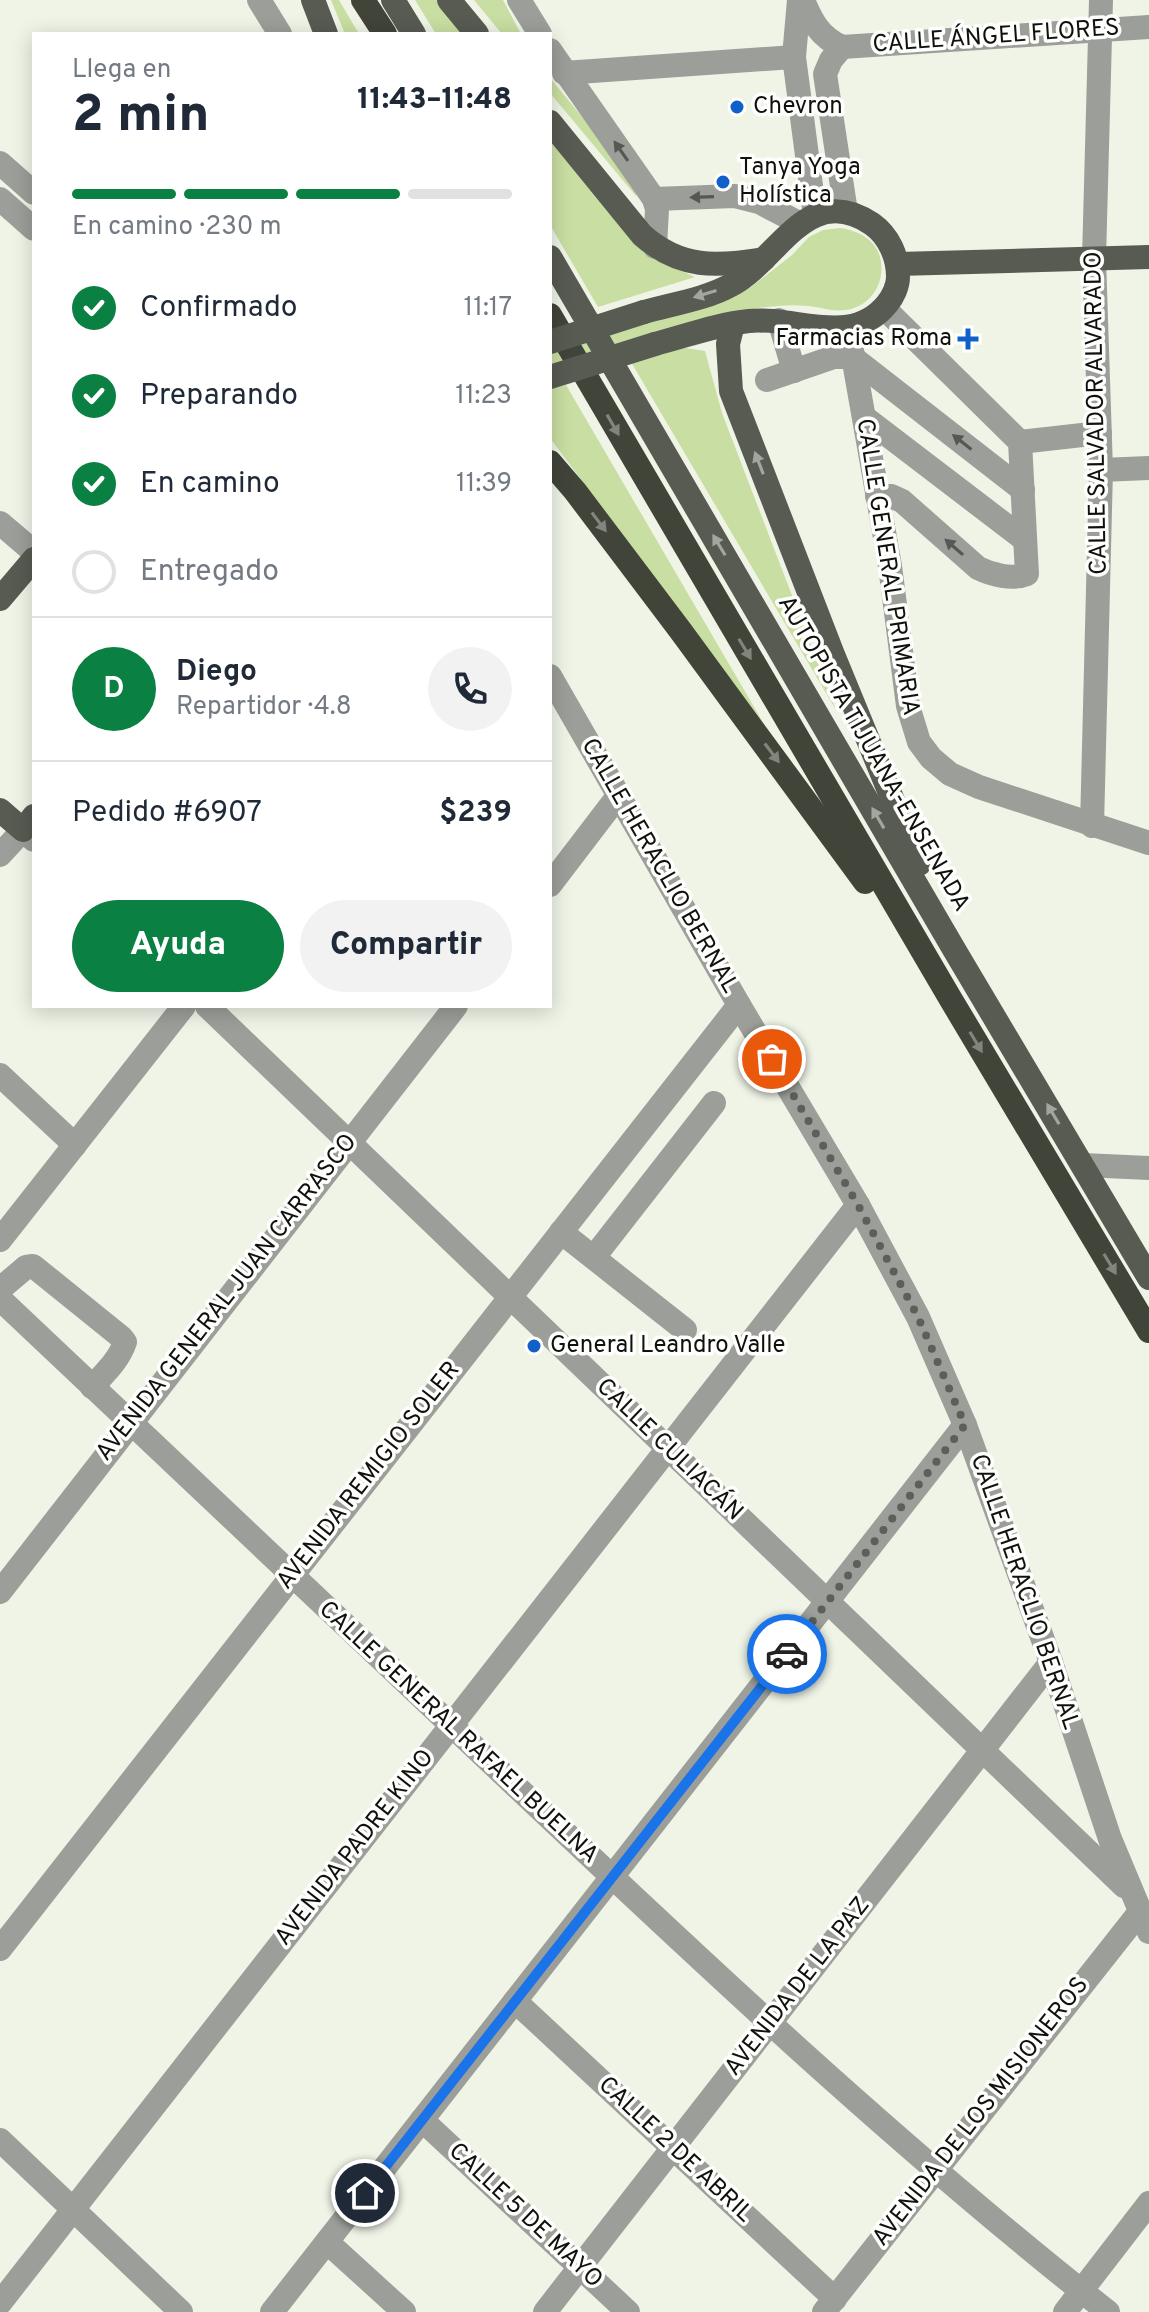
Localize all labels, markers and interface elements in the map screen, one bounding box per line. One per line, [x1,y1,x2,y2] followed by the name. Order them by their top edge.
[871,11,1121,61] street label: CALLE ÁNGEL FLORES
[72,54,171,87] text: Llega en
[357,82,512,119] text: 11:43–11:48
[72,84,210,150] text: 2 min
[753,92,843,122] place label: Chevron
[728,98,746,116] marker: Chevron
[613,140,629,162] one-way arrow
[739,153,861,211] place label: Tanya Yoga Holística
[714,173,732,191] marker: Tanya Yoga Holística
[689,191,714,204] one-way arrow
[72,211,281,244] text: En camino · 230 m
[1079,251,1115,575] street label: CALLE SALVADOR ALVARADO
[72,286,116,330] icon: check
[693,288,717,301] one-way arrow
[140,290,298,327] text: Confirmado
[464,292,512,325] text: 11:17
[776,324,952,354] place label: Farmacias Roma
[959,330,977,348] marker: Farmacias Roma
[72,374,116,418] icon: check
[140,378,298,415] text: Preparando
[455,380,512,413] text: 11:23
[606,414,620,436] one-way arrow
[849,416,925,718] street label: CALLE GENERAL PRIMARIA
[952,434,972,451] one-way arrow
[752,451,765,475] one-way arrow
[72,462,116,506] icon: check
[140,466,280,503] text: En camino
[456,468,512,501] text: 11:39
[591,512,607,532] one-way arrow
[712,534,726,556] one-way arrow
[944,538,963,556] one-way arrow
[140,554,279,591] text: Entregado
[770,591,976,917] street label: AUTOPISTA TIJUANA-ENSENADA
[737,638,751,660] one-way arrow
[428,647,512,731] button: phone
[176,654,257,691] text: Diego
[103,671,125,708] text: D
[176,691,352,724] text: Repartidor · 4.8
[574,733,744,999] street label: CALLE HERACLIO BERNAL
[764,742,779,763] one-way arrow
[72,795,262,832] text: Pedido #6907
[439,795,512,832] text: $239
[871,807,885,829] one-way arrow
[72,900,284,992] button: Ayuda
[300,900,512,992] button: Compartir
[738,1025,806,1093] pin
[969,1031,983,1053] one-way arrow
[750,1037,794,1081] icon: bag
[1046,1103,1060,1125] one-way arrow
[90,1128,364,1468] street label: AVENIDA GENERAL JUAN CARRASCO
[1103,1253,1117,1275] one-way arrow
[550,1331,786,1361] place label: General Leandro Valle
[525,1337,543,1355] marker: General Leandro Valle
[271,1356,467,1596] street label: AVENIDA REMIGIO SOLER
[589,1371,750,1528] street label: CALLE CULIACÁN
[963,1450,1085,1734] street label: CALLE HERACLIO BERNAL
[312,1595,604,1871] street label: CALLE GENERAL RAFAEL BUELNA
[747,1614,827,1694] courier
[765,1632,809,1676] icon: car
[269,1744,441,1952] street label: AVENIDA PADRE KINO
[719,1891,877,2083] street label: AVENIDA DE LA PAZ
[866,1971,1096,2253] street label: AVENIDA DE LOS MISIONEROS
[591,2071,759,2229] street label: CALLE 2 DE ABRIL
[442,2137,608,2295] street label: CALLE 5 DE MAYO
[331,2159,399,2227] pin
[343,2171,387,2215] icon: home

